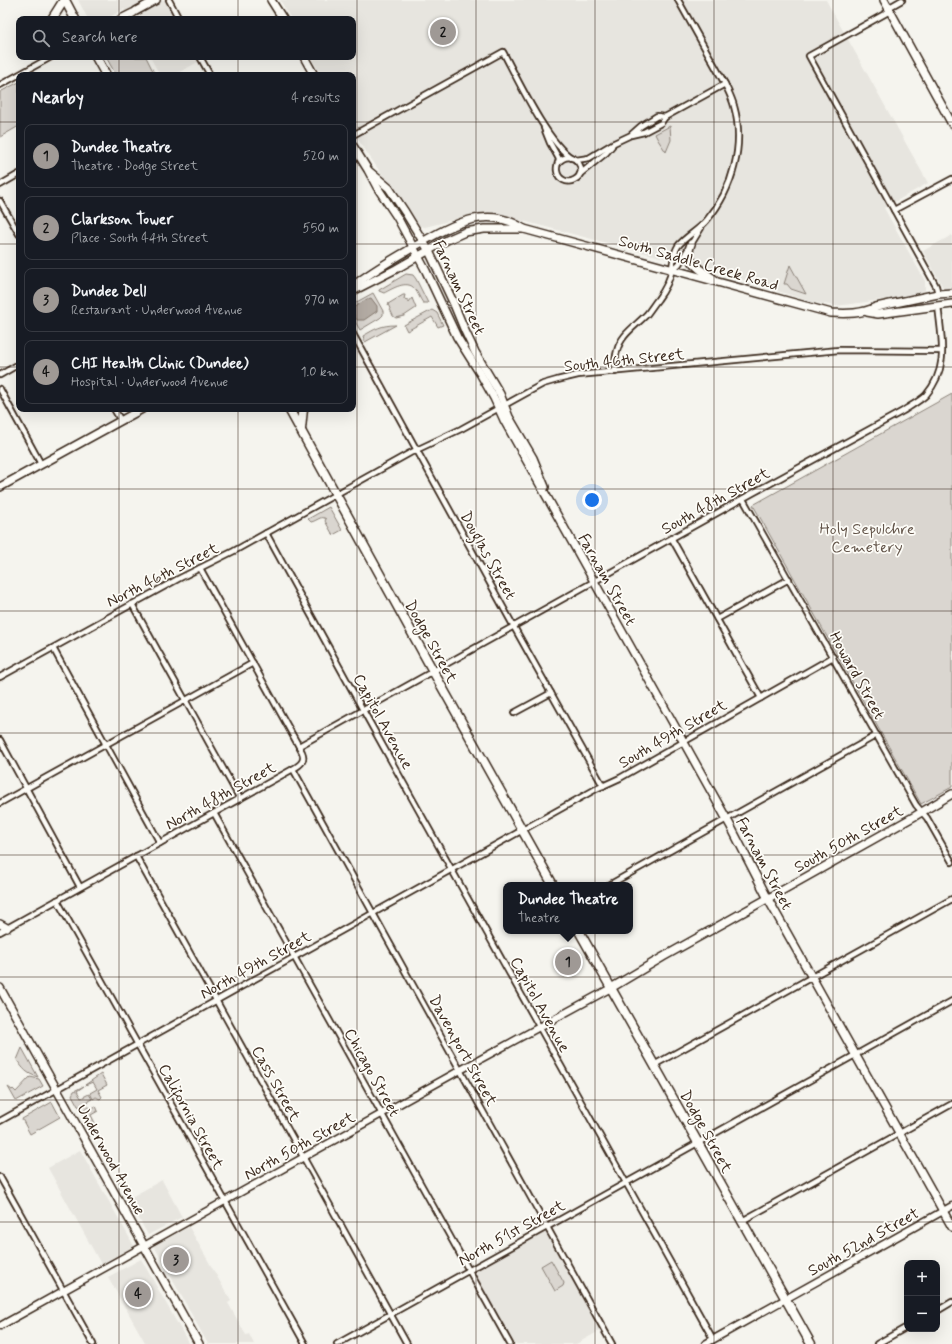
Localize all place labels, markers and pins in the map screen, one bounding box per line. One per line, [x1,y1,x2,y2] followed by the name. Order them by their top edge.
[430,17,456,47] pin: 2
[555,947,581,977] pin: 1
[163,1245,189,1275] pin: 3
[125,1279,151,1309] pin: 4

